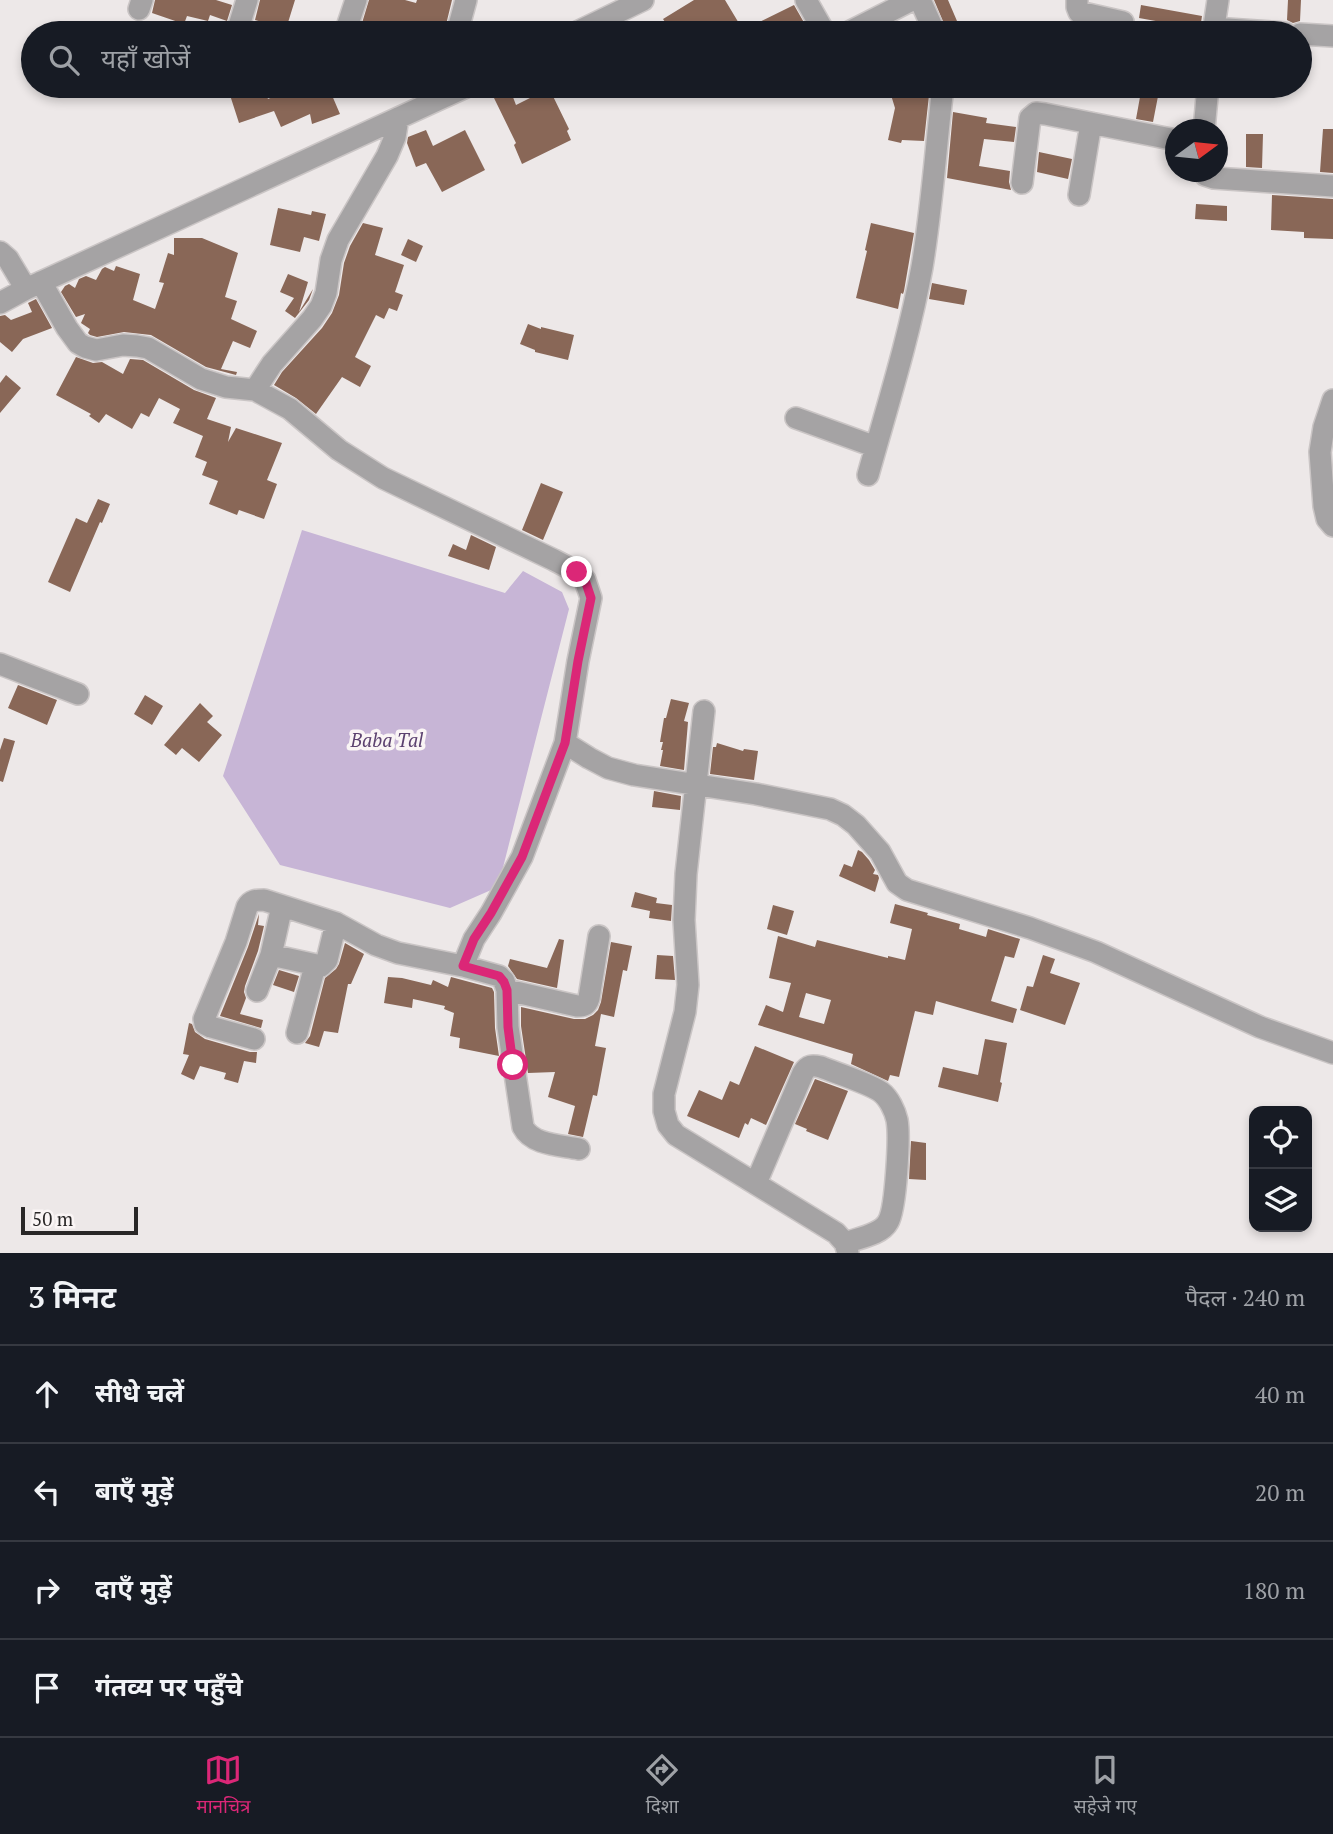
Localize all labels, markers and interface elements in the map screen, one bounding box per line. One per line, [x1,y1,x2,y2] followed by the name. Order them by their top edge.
[21,21,1312,98] search box
[45,41,83,79] icon: search
[101,41,190,75] text: यहाँ खोजें
[1165,119,1228,182] north arrow
[561,556,592,587] route end
[350,727,424,752] water label: Baba Tal
[497,1049,528,1080] route start
[1249,1106,1312,1232] map controls
[1249,1106,1312,1169] button: locate
[1249,1169,1312,1232] button: layers
[21,1204,138,1236] scale bar
[32,1206,73,1231] text: 50 m
[28,1277,116,1317] text: 3 मिनट
[1185,1282,1305,1313] text: पैदल · 240 m
[28,1375,66,1413] icon: ahead
[95,1375,184,1409] text: सीधे चलें
[1255,1379,1305,1410] text: 40 m
[28,1473,66,1511] icon: left
[95,1473,173,1507] text: बाएँ मुड़ें
[1255,1477,1305,1508] text: 20 m
[28,1571,66,1609] icon: right
[95,1571,172,1605] text: दाएँ मुड़ें
[1243,1575,1305,1606] text: 180 m
[28,1669,66,1707] icon: arrive
[95,1669,243,1703] text: गंतव्य पर पहुँचे
[196,1751,251,1821] tab: मानचित्र
[643,1751,681,1821] tab: दिशा
[1074,1751,1137,1821] tab: सहेजे गए

